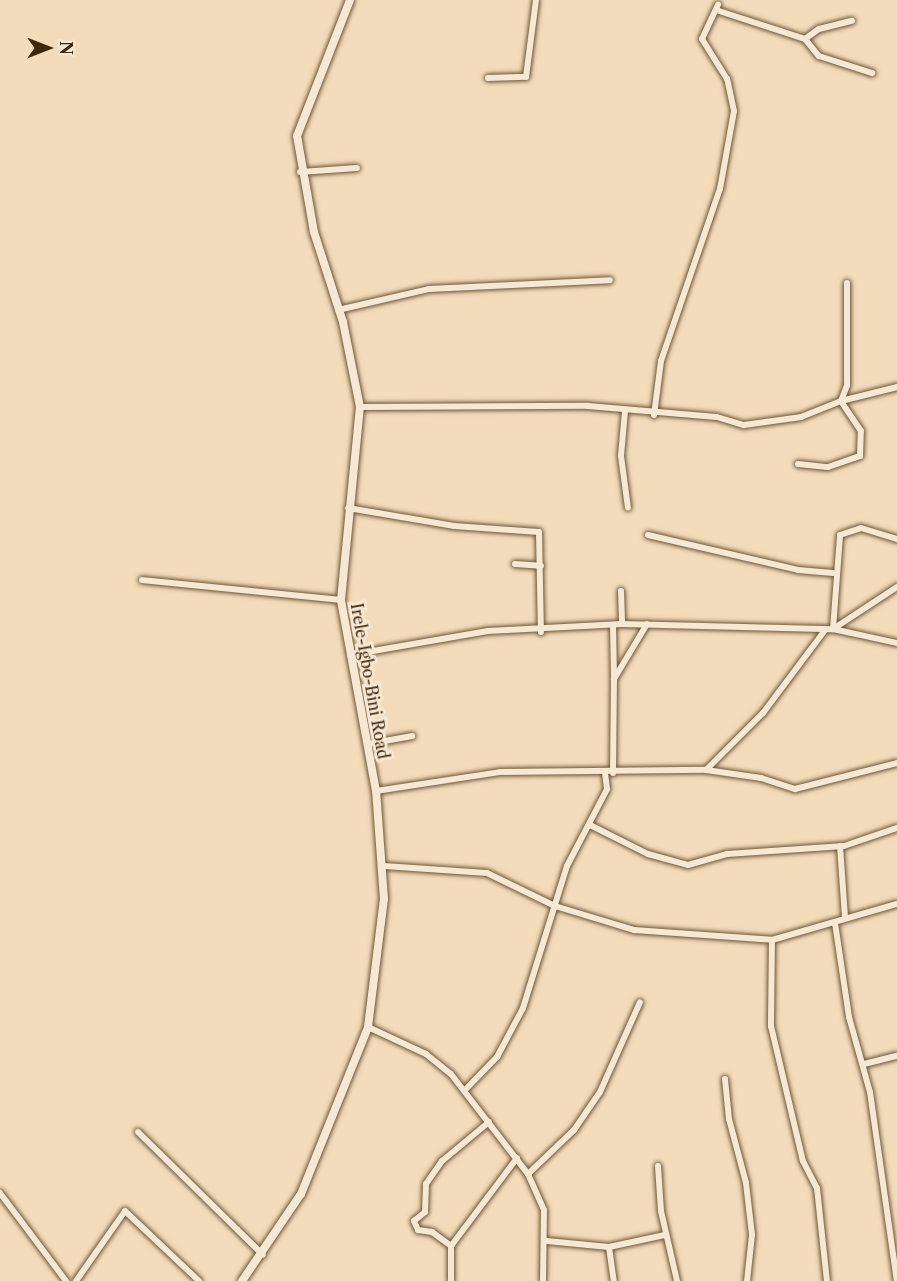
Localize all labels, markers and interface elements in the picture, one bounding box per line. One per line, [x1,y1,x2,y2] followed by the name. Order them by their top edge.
[18,18,78,78] north arrow
[56,41,76,55] text: N
[347,602,393,760] street label: Irele-Igbo-Bini Road

